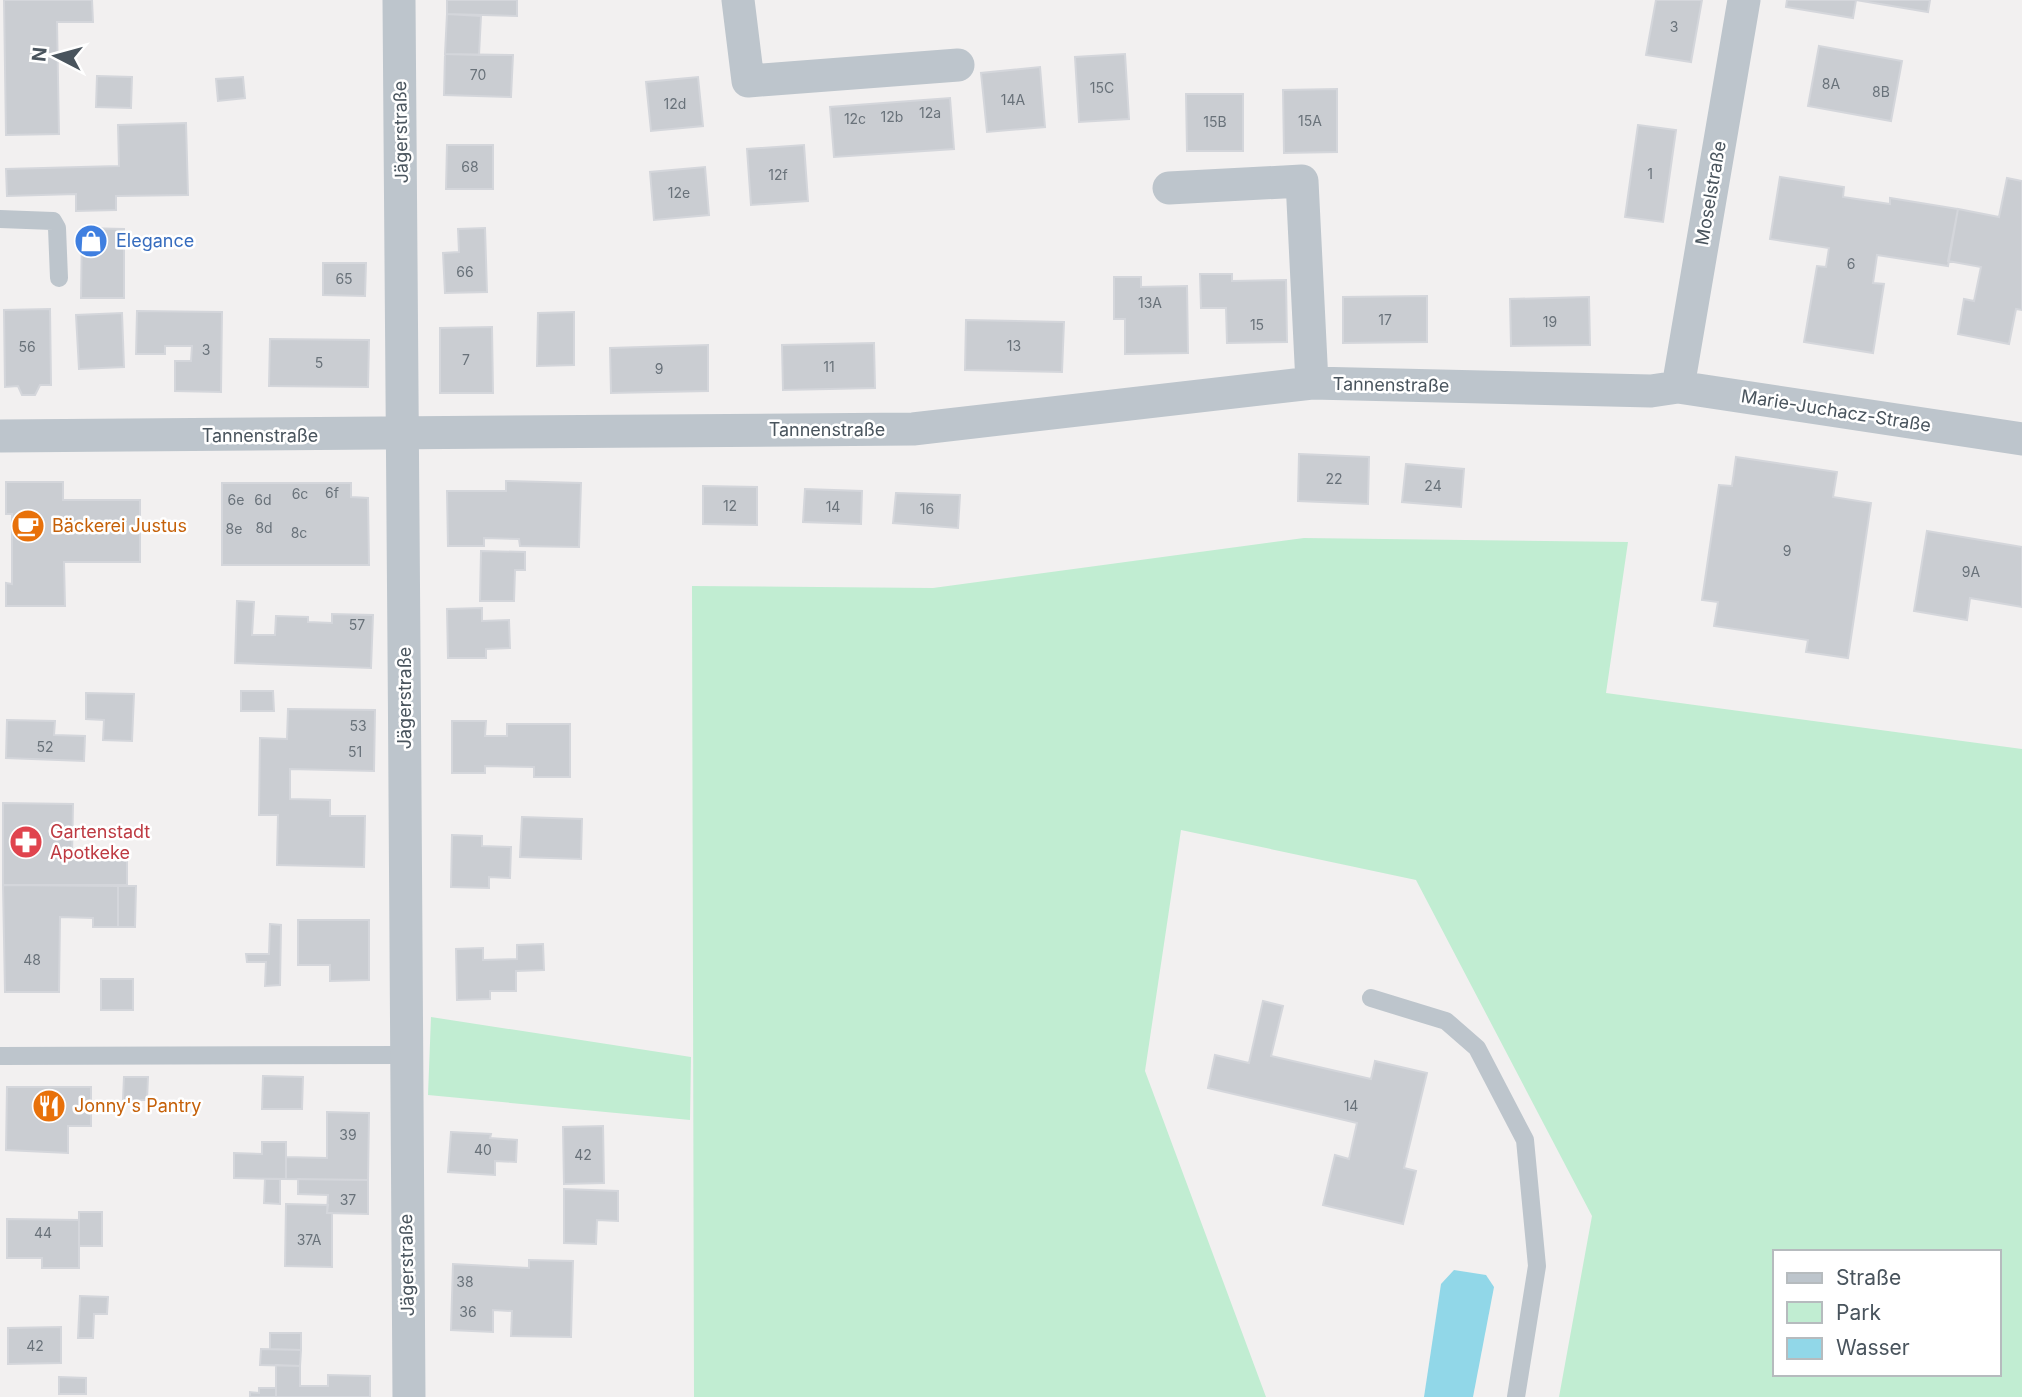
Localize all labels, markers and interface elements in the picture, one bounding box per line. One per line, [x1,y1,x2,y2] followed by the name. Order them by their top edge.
[1670,18,1678,35] house number: 3
[21,21,91,91] north arrow
[27,46,52,63] text: N
[470,66,486,83] house number: 70
[1822,75,1840,92] house number: 8A
[1090,79,1114,96] house number: 15C
[389,81,412,183] street label: Jägerstraße
[1872,83,1890,100] house number: 8B
[1001,91,1026,108] house number: 14A
[664,95,686,112] house number: 12d
[919,104,941,121] house number: 12a
[881,108,903,125] house number: 12b
[844,110,866,127] house number: 12c
[1298,112,1322,129] house number: 15A
[1203,113,1227,130] house number: 15B
[1691,139,1730,247] street label: Moselstraße
[461,158,479,175] house number: 68
[1647,165,1653,182] house number: 1
[768,166,788,183] house number: 12f
[668,184,690,201] house number: 12e
[72,222,110,260] shop icon: Elegance
[116,230,194,251] place label: Elegance
[1847,255,1855,272] house number: 6
[456,263,474,280] house number: 66
[335,270,353,287] house number: 65
[1138,294,1162,311] house number: 13A
[1378,311,1392,328] house number: 17
[1543,313,1557,330] house number: 19
[1250,316,1264,333] house number: 15
[1007,337,1021,354] house number: 13
[18,338,36,355] house number: 56
[202,341,210,358] house number: 3
[462,351,470,368] house number: 7
[315,354,323,371] house number: 5
[823,358,835,375] house number: 11
[655,360,663,377] house number: 9
[1332,373,1450,396] street label: Tannenstraße
[1740,385,1932,436] street label: Marie-Juchacz-Straße
[769,419,885,440] street label: Tannenstraße
[202,425,318,446] street label: Tannenstraße
[1325,470,1343,487] house number: 22
[1424,477,1442,494] house number: 24
[325,484,339,501] house number: 6f
[292,485,308,502] house number: 6c
[228,491,244,508] house number: 6e
[254,491,272,508] house number: 6d
[723,497,737,514] house number: 12
[826,498,840,515] house number: 14
[920,500,934,517] house number: 16
[9,507,47,545] cafe icon: Bäckerei Justus
[52,515,187,536] place label: Bäckerei Justus
[255,519,273,536] house number: 8d
[226,520,242,537] house number: 8e
[291,524,307,541] house number: 8c
[1783,542,1791,559] house number: 9
[1962,563,1981,580] house number: 9A
[349,616,365,633] house number: 57
[394,647,415,749] street label: Jägerstraße
[349,717,367,734] house number: 53
[36,738,54,755] house number: 52
[348,743,362,760] house number: 51
[50,821,150,863] place label: Gartenstadt Apotkeke
[7,823,45,861] pharmacy icon: Gartenstadt Apotkeke
[23,951,41,968] house number: 48
[30,1087,68,1125] restaurant icon: Jonny's Pantry
[74,1095,201,1116] place label: Jonny's Pantry
[1344,1097,1358,1114] house number: 14
[339,1126,357,1143] house number: 39
[474,1141,492,1158] house number: 40
[574,1146,592,1163] house number: 42
[340,1191,356,1208] house number: 37
[395,1214,418,1316] street label: Jägerstraße
[34,1224,52,1241] house number: 44
[297,1231,322,1248] house number: 37A
[1773,1250,2001,1376] legend
[1836,1265,1901,1290] text: Straße
[456,1273,474,1290] house number: 38
[1836,1300,1881,1325] text: Park
[459,1303,477,1320] house number: 36
[1836,1335,1910,1360] text: Wasser
[26,1337,44,1354] house number: 42

